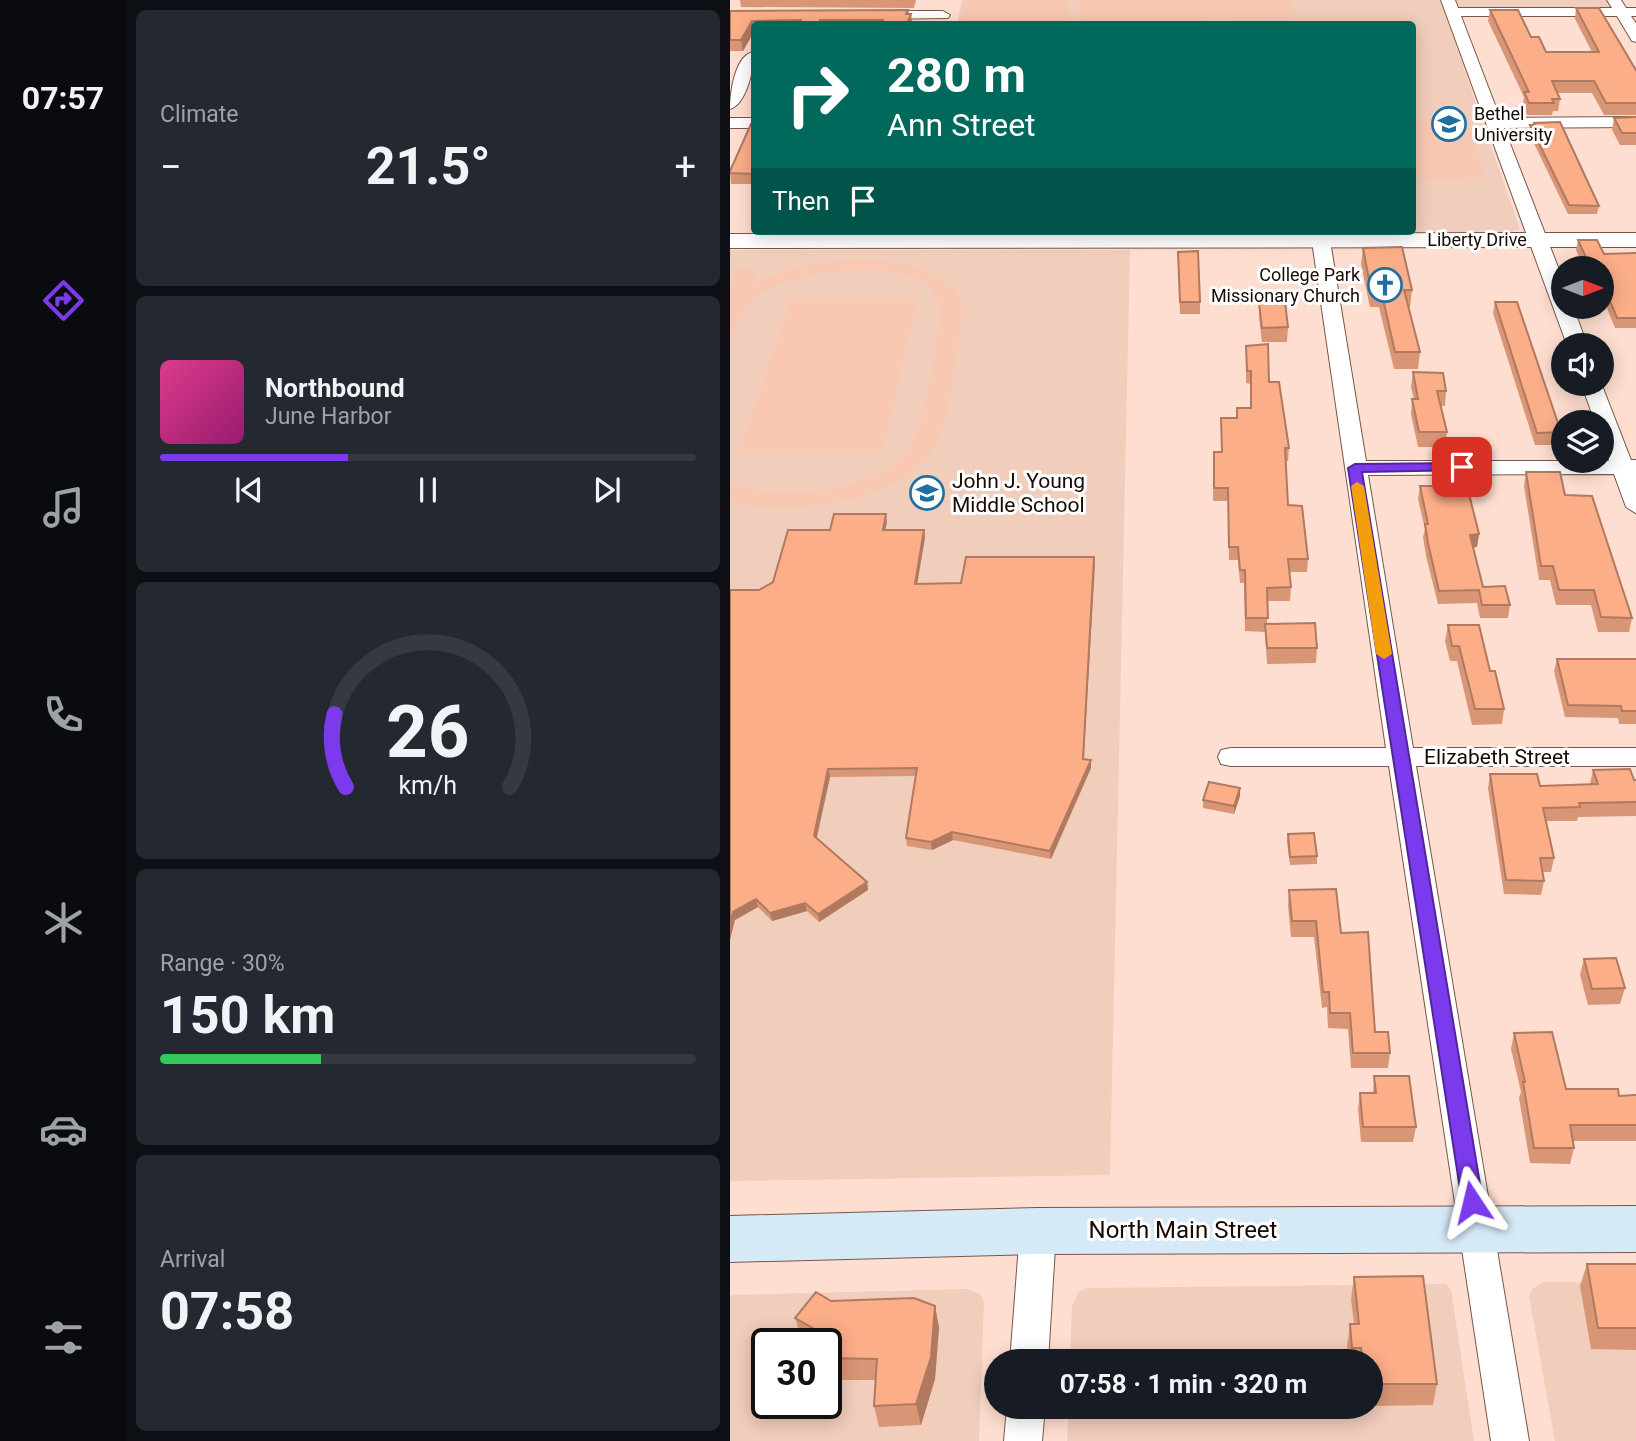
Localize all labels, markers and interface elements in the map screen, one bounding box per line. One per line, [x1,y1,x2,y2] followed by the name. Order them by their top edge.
[887,47,1026,104] text: 280 m
[772,49,863,140] icon: right
[22,79,104,117] text: 07:57
[160,101,239,128] text: Climate
[1474,103,1553,145] place label: Bethel University
[1430,105,1468,143] school or university icon: Bethel University
[887,106,1036,144] text: Ann Street
[366,136,491,197] text: 21.5°
[160,145,182,189] text: −
[674,145,696,189] text: +
[844,182,882,220] icon: arrive
[772,186,830,216] text: Then
[1427,229,1527,250] street label: Liberty Drive
[1551,256,1614,318] north arrow
[1551,256,1614,473] map controls
[1211,264,1361,306] place label: College Park Missionary Church
[1366,266,1404,304] church icon: College Park Missionary Church
[39,276,88,325] icon: directions
[1551,333,1614,396] button: sound
[265,373,405,403] text: Northbound
[265,403,392,430] text: June Harbor
[1551,410,1614,473] button: layers
[1432,437,1492,497] pin
[1443,448,1481,486] icon: arrive
[952,469,1085,517] place label: John J. Young Middle School
[230,471,268,509] icon: previous
[409,471,447,509] icon: pause
[588,471,626,509] icon: next
[908,474,946,512] school or university icon: John J. Young Middle School
[39,483,88,532] icon: music
[386,689,470,775] text: 26
[39,690,88,739] icon: phone
[1424,745,1570,769] street label: Elizabeth Street
[399,770,457,799] text: km/h
[39,898,88,947] icon: climate
[160,950,285,977] text: Range · 30%
[160,985,335,1046] text: 150 km
[39,1105,88,1154] icon: car
[1435,1165,1509,1239] position arrow
[1089,1216,1278,1244] street label: North Main Street
[160,1246,225,1273] text: Arrival
[160,1281,294,1342] text: 07:58
[39,1313,88,1362] icon: filters
[751,1328,842,1419] speed limit sign: 30
[1060,1369,1307,1399] text: 07:58 · 1 min · 320 m

